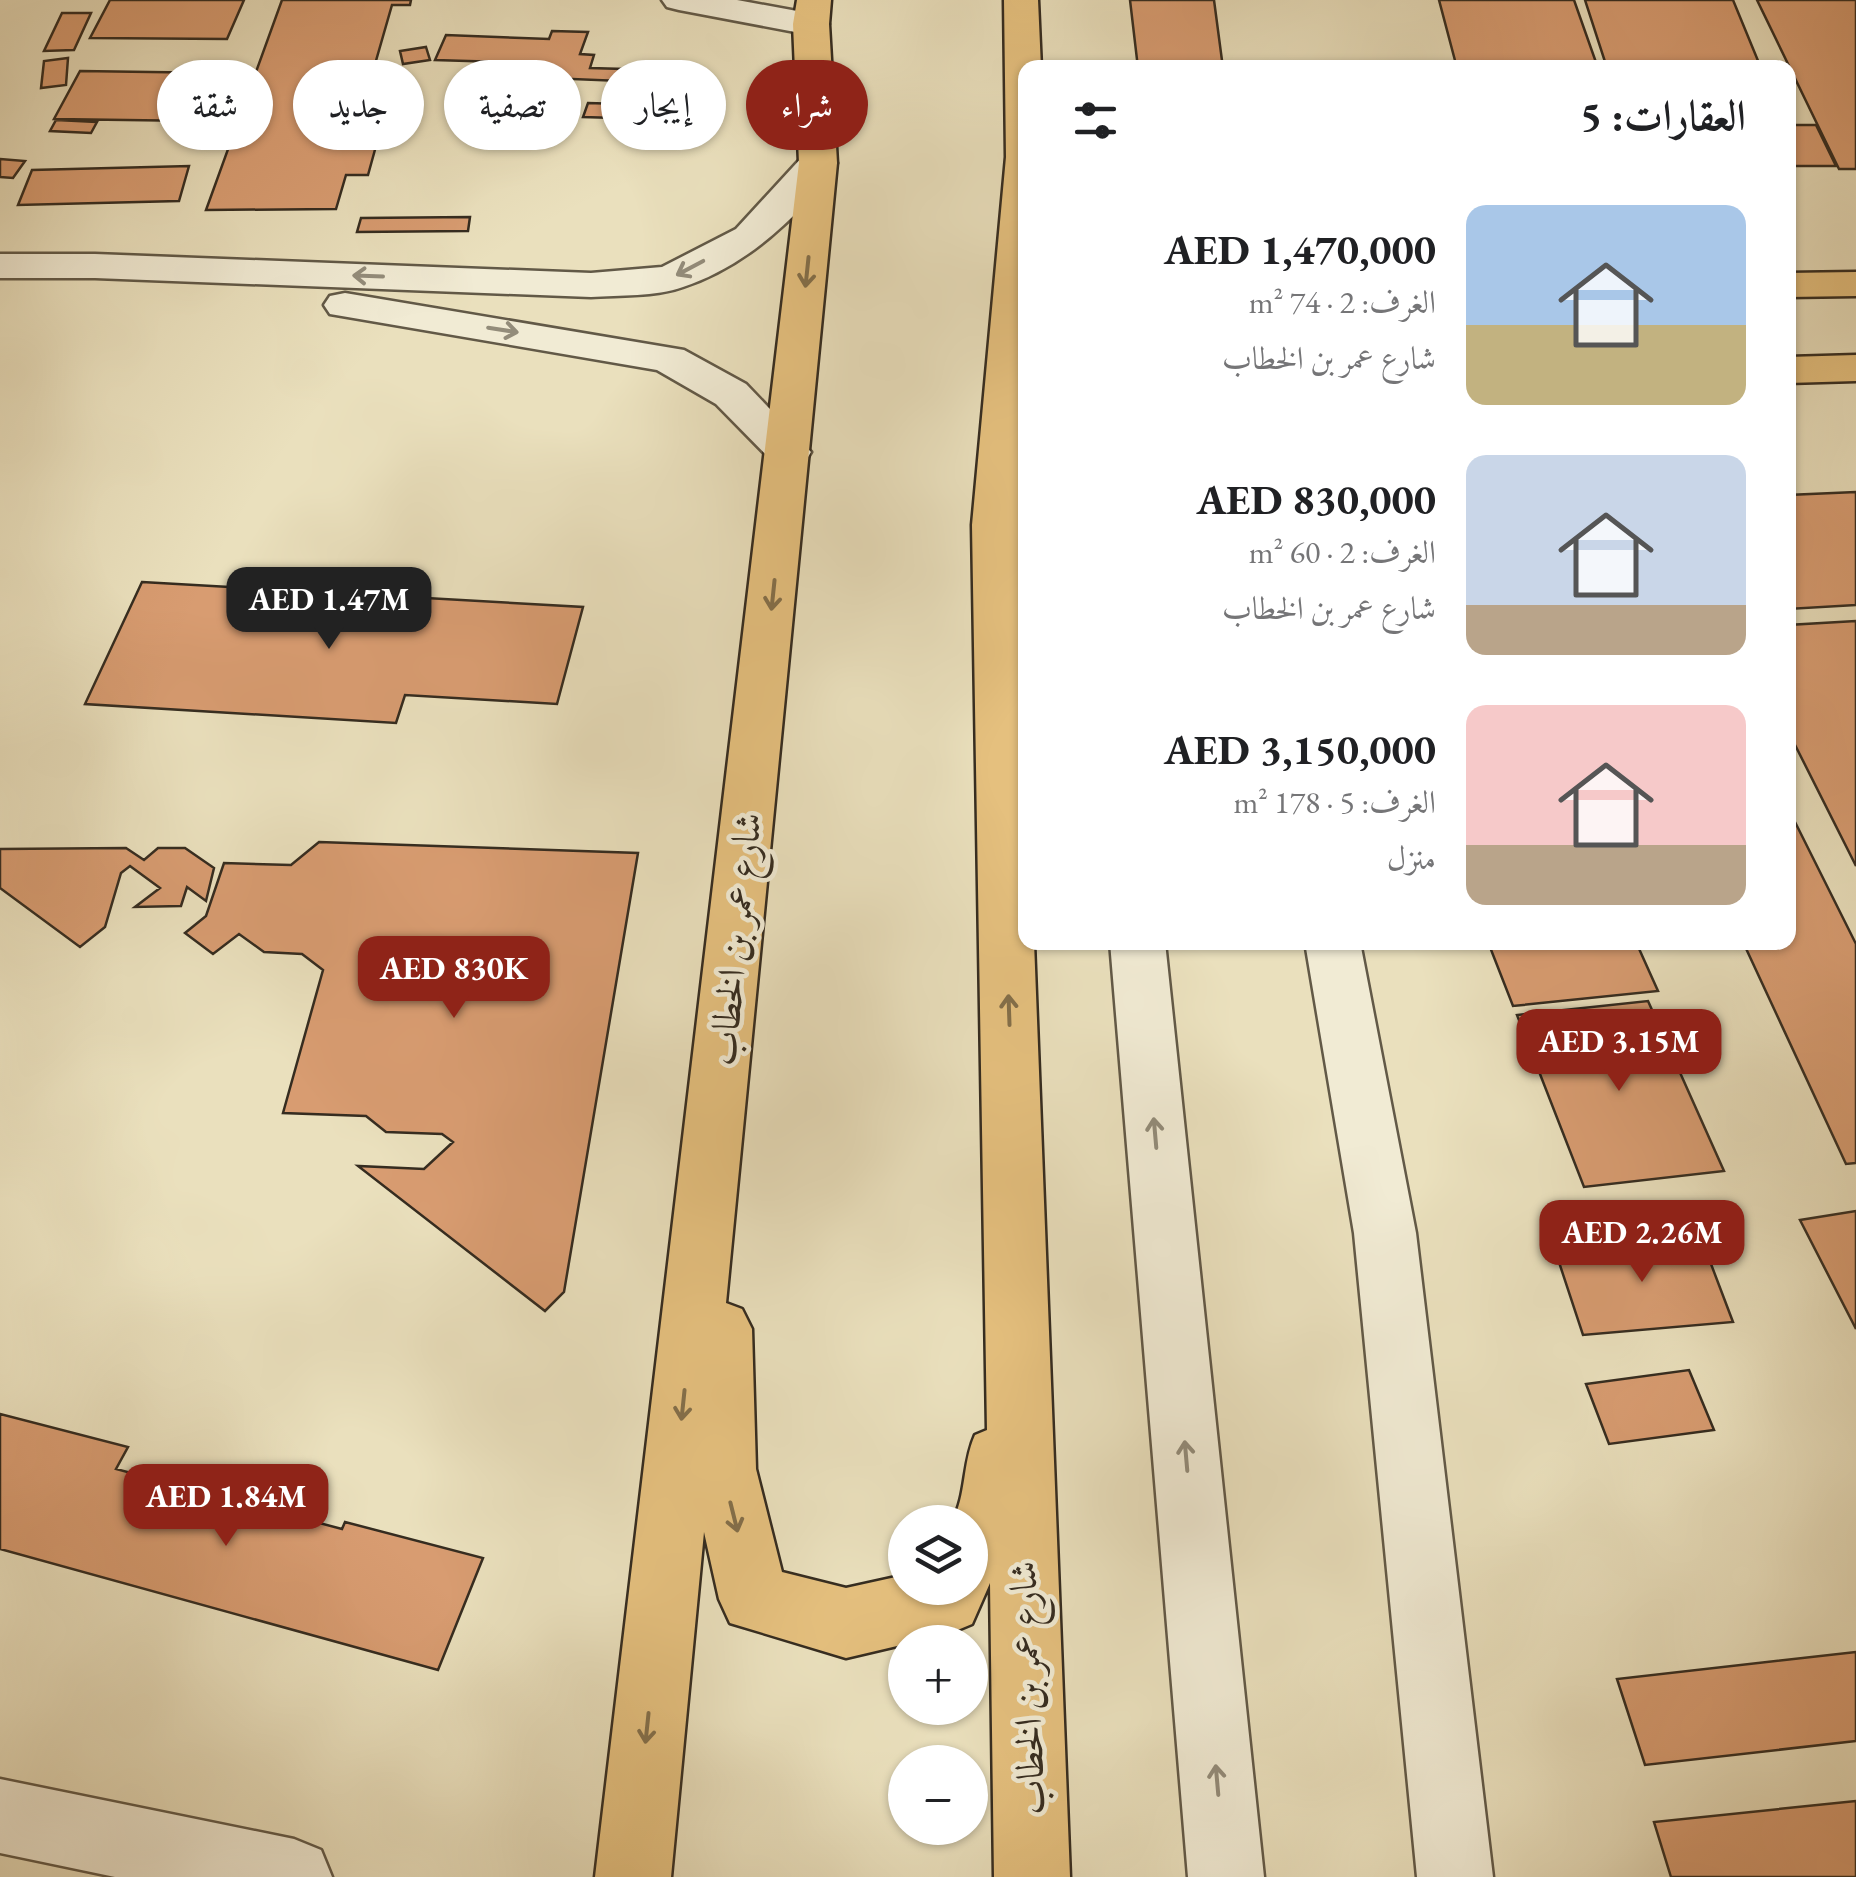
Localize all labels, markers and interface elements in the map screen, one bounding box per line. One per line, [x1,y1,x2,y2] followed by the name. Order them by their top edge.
[157,60,273,150] chip: شقة
[293,60,424,150] chip: جديد
[444,60,581,150] chip: تصفية
[601,60,726,150] chip: إيجار
[746,60,868,150] chip: شراء
[1580,88,1746,143] text: العقارات: 5
[1068,93,1123,148] icon: filters
[1164,222,1436,277] text: AED 1,470,000
[1546,245,1666,365] icon: home
[797,255,816,287] one-way arrow
[675,259,705,278] one-way arrow
[352,267,384,286] one-way arrow
[1249,281,1436,323] text: الغرف: 2 · 74 m²
[486,321,518,339] one-way arrow
[1222,337,1436,379] text: شارع عمر بن الخطاب
[1196,472,1436,527] text: AED 830,000
[1546,495,1666,615] icon: home
[1249,531,1436,573] text: الغرف: 2 · 60 m²
[215,567,443,652] pin: AED 1.47M
[248,578,410,620] text: AED 1.47M
[763,578,782,610] one-way arrow
[1222,587,1436,629] text: شارع عمر بن الخطاب
[1164,722,1436,777] text: AED 3,150,000
[1546,745,1666,865] icon: home
[1233,781,1436,823] text: الغرف: 5 · 178 m²
[697,810,779,1069] street label: شارع عمر بن الخطاب
[1387,837,1436,879] text: منزل
[351,936,557,1021] pin: AED 830K
[380,947,528,989] text: AED 830K
[999,994,1018,1026] one-way arrow
[1505,1009,1733,1094] pin: AED 3.15M
[1538,1020,1700,1062] text: AED 3.15M
[1146,1117,1165,1149] one-way arrow
[1528,1200,1756,1285] pin: AED 2.26M
[1561,1211,1723,1253] text: AED 2.26M
[673,1388,692,1420] one-way arrow
[1177,1441,1196,1473] one-way arrow
[112,1464,340,1549] pin: AED 1.84M
[145,1475,307,1517] text: AED 1.84M
[726,1500,744,1532] one-way arrow
[888,1505,988,1845] map controls
[888,1505,988,1605] button: layers
[998,1560,1062,1816] street label: شارع عمر بن الخطاب
[888,1625,988,1725] button: +
[637,1711,656,1743] one-way arrow
[888,1745,988,1845] button: −
[1207,1764,1226,1797] one-way arrow

